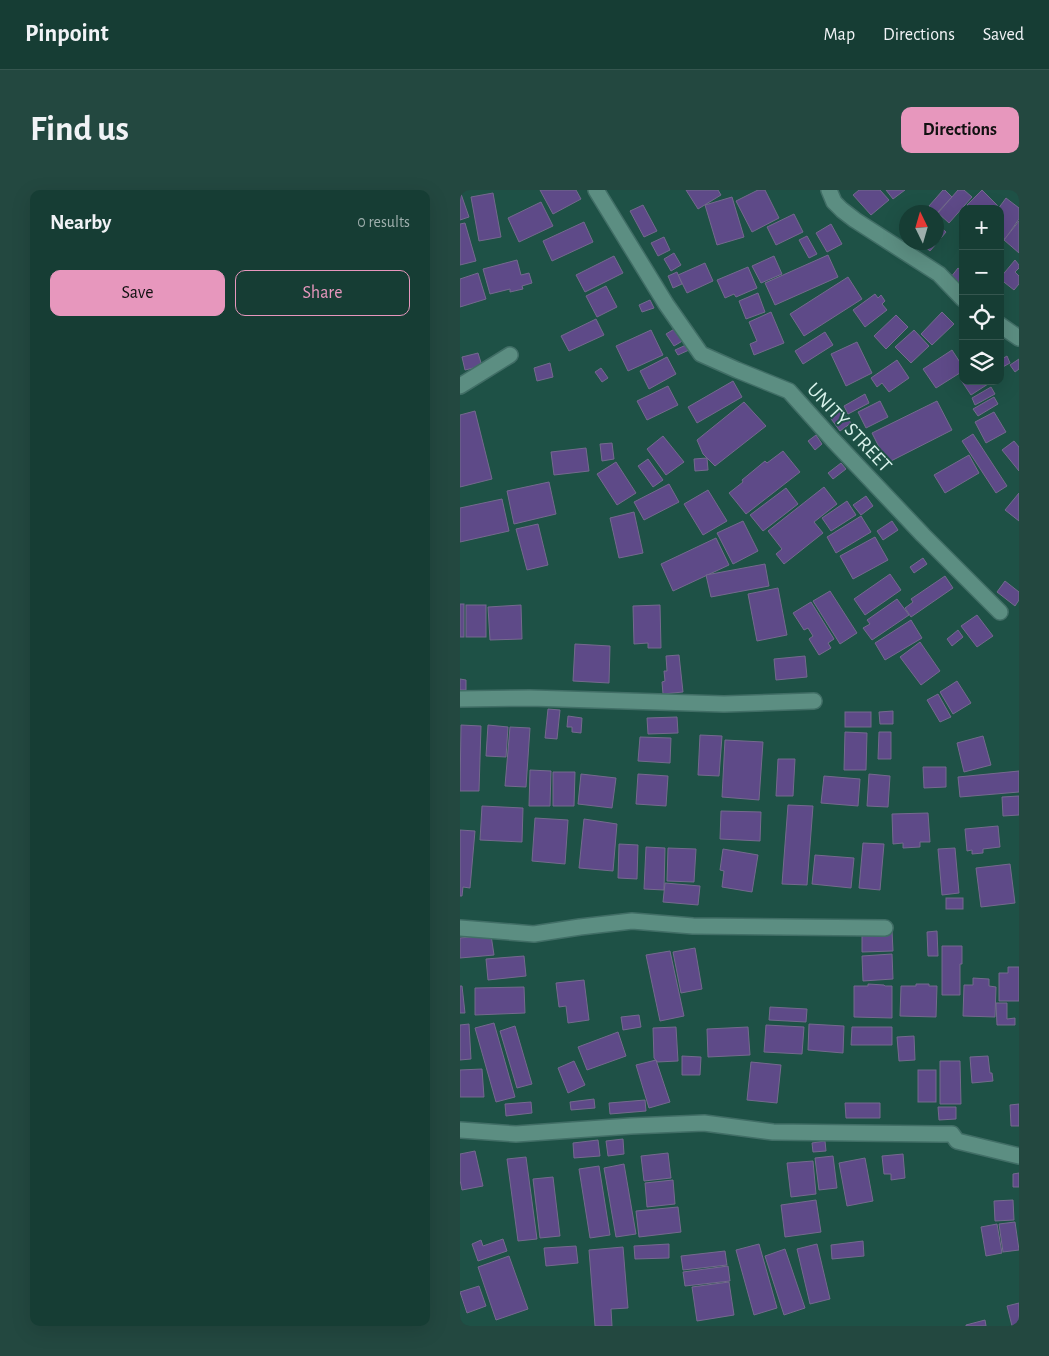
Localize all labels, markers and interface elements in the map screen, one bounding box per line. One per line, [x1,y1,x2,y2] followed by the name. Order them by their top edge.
[25,22,109,46] text: Pinpoint
[824,26,855,44] text: Map
[883,26,955,44] text: Directions
[983,26,1024,44] text: Saved
[901,107,1019,153] button: Directions
[30,112,129,147] text: Find us
[899,205,944,250] north arrow
[959,205,1004,385] map controls
[959,205,1004,250] button: +
[50,212,111,233] text: Nearby
[357,214,410,230] text: 0 results
[959,250,1004,295] button: −
[50,270,225,316] button: Save
[235,270,410,316] button: Share
[959,295,1004,340] button: locate
[959,340,1004,385] button: layers
[803,379,896,476] street label: UNITY STREET

